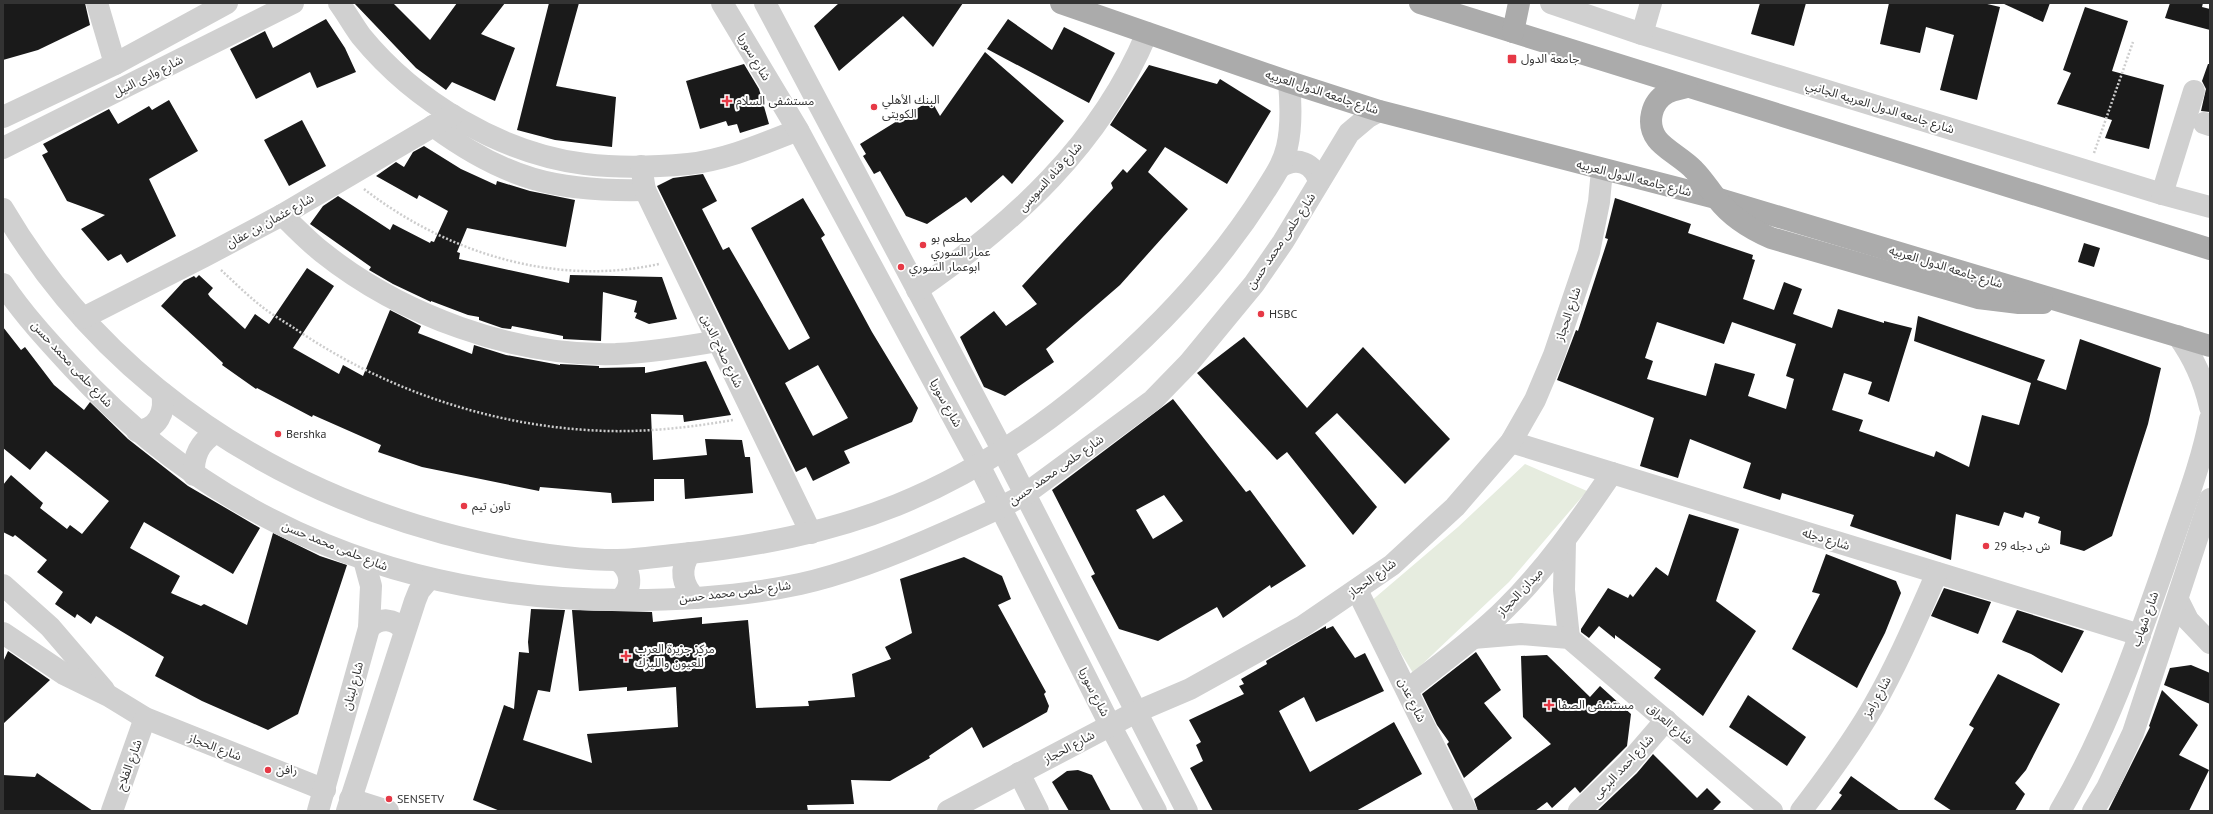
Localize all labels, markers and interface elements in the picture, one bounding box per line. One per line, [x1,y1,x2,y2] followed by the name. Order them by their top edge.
[733,30,774,84] street label: شارع سوريا
[1521,51,1579,66] place label: جامعة الدول
[110,52,186,101] street label: شارع وادى النيل
[1506,53,1518,65] marker: جامعة الدول
[1263,66,1381,119] street label: شارع جامعه الدول العربيه
[1803,77,1956,139] street label: شارع جامعه الدول العربيه الجانبي
[882,92,940,121] place label: البنك الأهلي الكويتى
[736,93,814,110] place label: مستشفى السلام
[721,95,733,107] marker: مستشفى السلام
[869,102,879,112] marker: البنك الأهلي الكويتى
[1015,139,1086,216] street label: شارع قناه السويس
[1574,156,1693,201] street label: شارع جامعه الدول العربيه
[223,190,317,253] street label: شارع عثمان بن عفان
[1243,190,1320,293] street label: شارع حلمى محمد حسن
[931,230,990,262] place label: مطعم بو عمار السوري
[918,240,928,250] marker: مطعم بو عمار السوري
[1887,242,2005,293] street label: شارع جامعه الدول العربيه
[909,259,980,277] place label: ابوعمار السوري
[896,262,906,272] marker: ابوعمار السوري
[1551,285,1586,344] street label: شارع الحجاز
[1269,306,1297,321] place label: HSBC
[1256,309,1266,319] marker: HSBC
[696,311,747,391] street label: شارع صلاح الدين
[27,317,116,411] street label: شارع حلمى محمد حسن
[925,376,966,430] street label: شارع سوريا
[286,426,327,441] place label: Bershka
[273,429,283,439] marker: Bershka
[1005,431,1107,510] street label: شارع حلمى محمد حسن
[472,498,511,515] place label: تاون تيم
[459,501,469,511] marker: تاون تيم
[279,517,390,575] street label: شارع حلمى محمد حسن
[1800,524,1852,555] street label: شارع دجله
[1994,538,2050,553] place label: 29 ش دجله
[1981,541,1991,551] marker: 29 ش دجله
[1344,555,1400,602] street label: شارع الحجاز
[1493,564,1546,620] street label: ميدان الحجاز
[678,577,792,608] street label: شارع حلمى محمد حسن
[2128,589,2163,649] street label: شارع شهاب
[635,641,715,670] place label: مركز جزيرة العرب للعيون والليزك
[620,650,632,662] marker: مركز جزيرة العرب للعيون والليزك
[339,660,368,712] street label: شارع لبنان
[1074,665,1113,720] street label: شارع سوريا
[1859,674,1896,722] street label: شارع رامز
[1394,675,1430,725] street label: شارع عدن
[1558,697,1634,712] place label: مستشفى الصفا
[1543,699,1555,711] marker: مستشفى الصفا
[1643,700,1696,749] street label: شارع العراق
[1040,727,1098,769] street label: شارع الحجاز
[185,729,244,765] street label: شارع الحجاز
[1589,731,1658,803] street label: شارع احمد البرعى
[112,737,147,793] street label: شارع الفلاح
[276,762,297,777] place label: رافن
[263,765,273,775] marker: رافن
[397,791,444,806] place label: SENSETV
[384,794,394,804] marker: SENSETV

